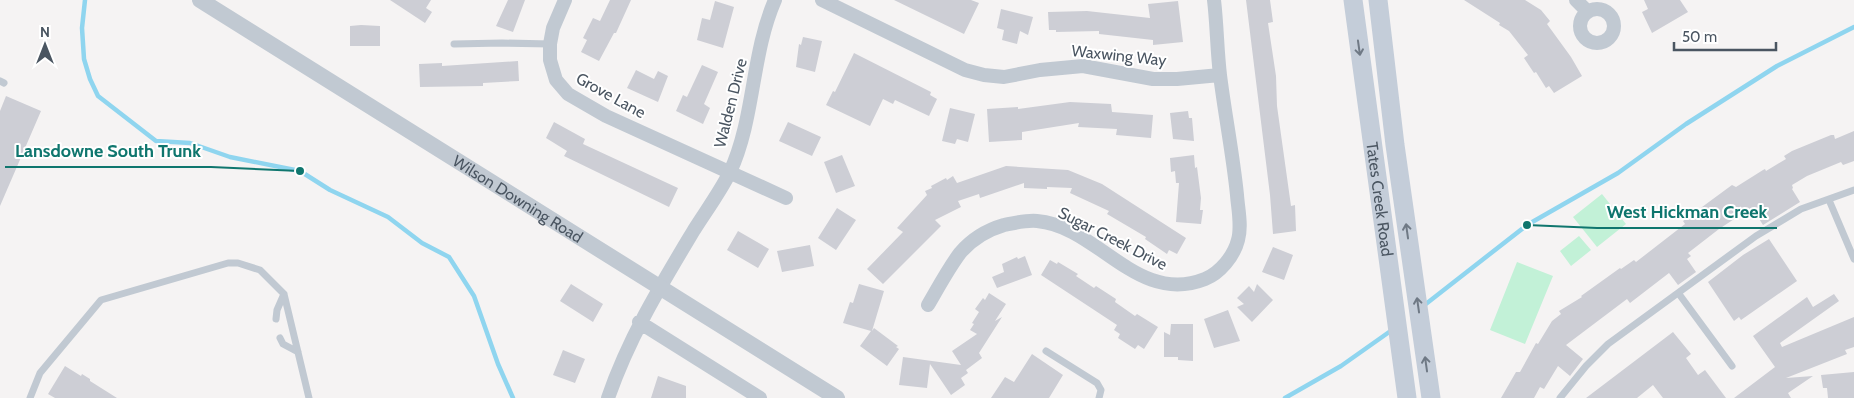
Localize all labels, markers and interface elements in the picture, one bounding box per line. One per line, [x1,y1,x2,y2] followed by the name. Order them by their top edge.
[20,20,70,70] north arrow
[1674,20,1776,52] scale bar
[40,23,50,41] text: N
[1682,28,1717,46] text: 50 m
[1354,40,1364,56] one-way arrow
[1071,41,1167,70] street label: Waxwing Way
[710,56,751,150] street label: Walden Drive
[573,69,649,122] street label: Grove Lane
[5,134,211,167] callout: Lansdowne South Trunk
[15,140,201,162] text: Lansdowne South Trunk
[1362,141,1397,258] street label: Tates Creek Road
[449,151,586,247] street label: Wilson Downing Road
[1597,195,1777,228] callout: West Hickman Creek
[1607,201,1768,223] text: West Hickman Creek
[1055,203,1170,274] street label: Sugar Creek Drive
[1402,224,1412,240] one-way arrow
[1412,297,1422,313] one-way arrow
[1421,356,1431,372] one-way arrow

